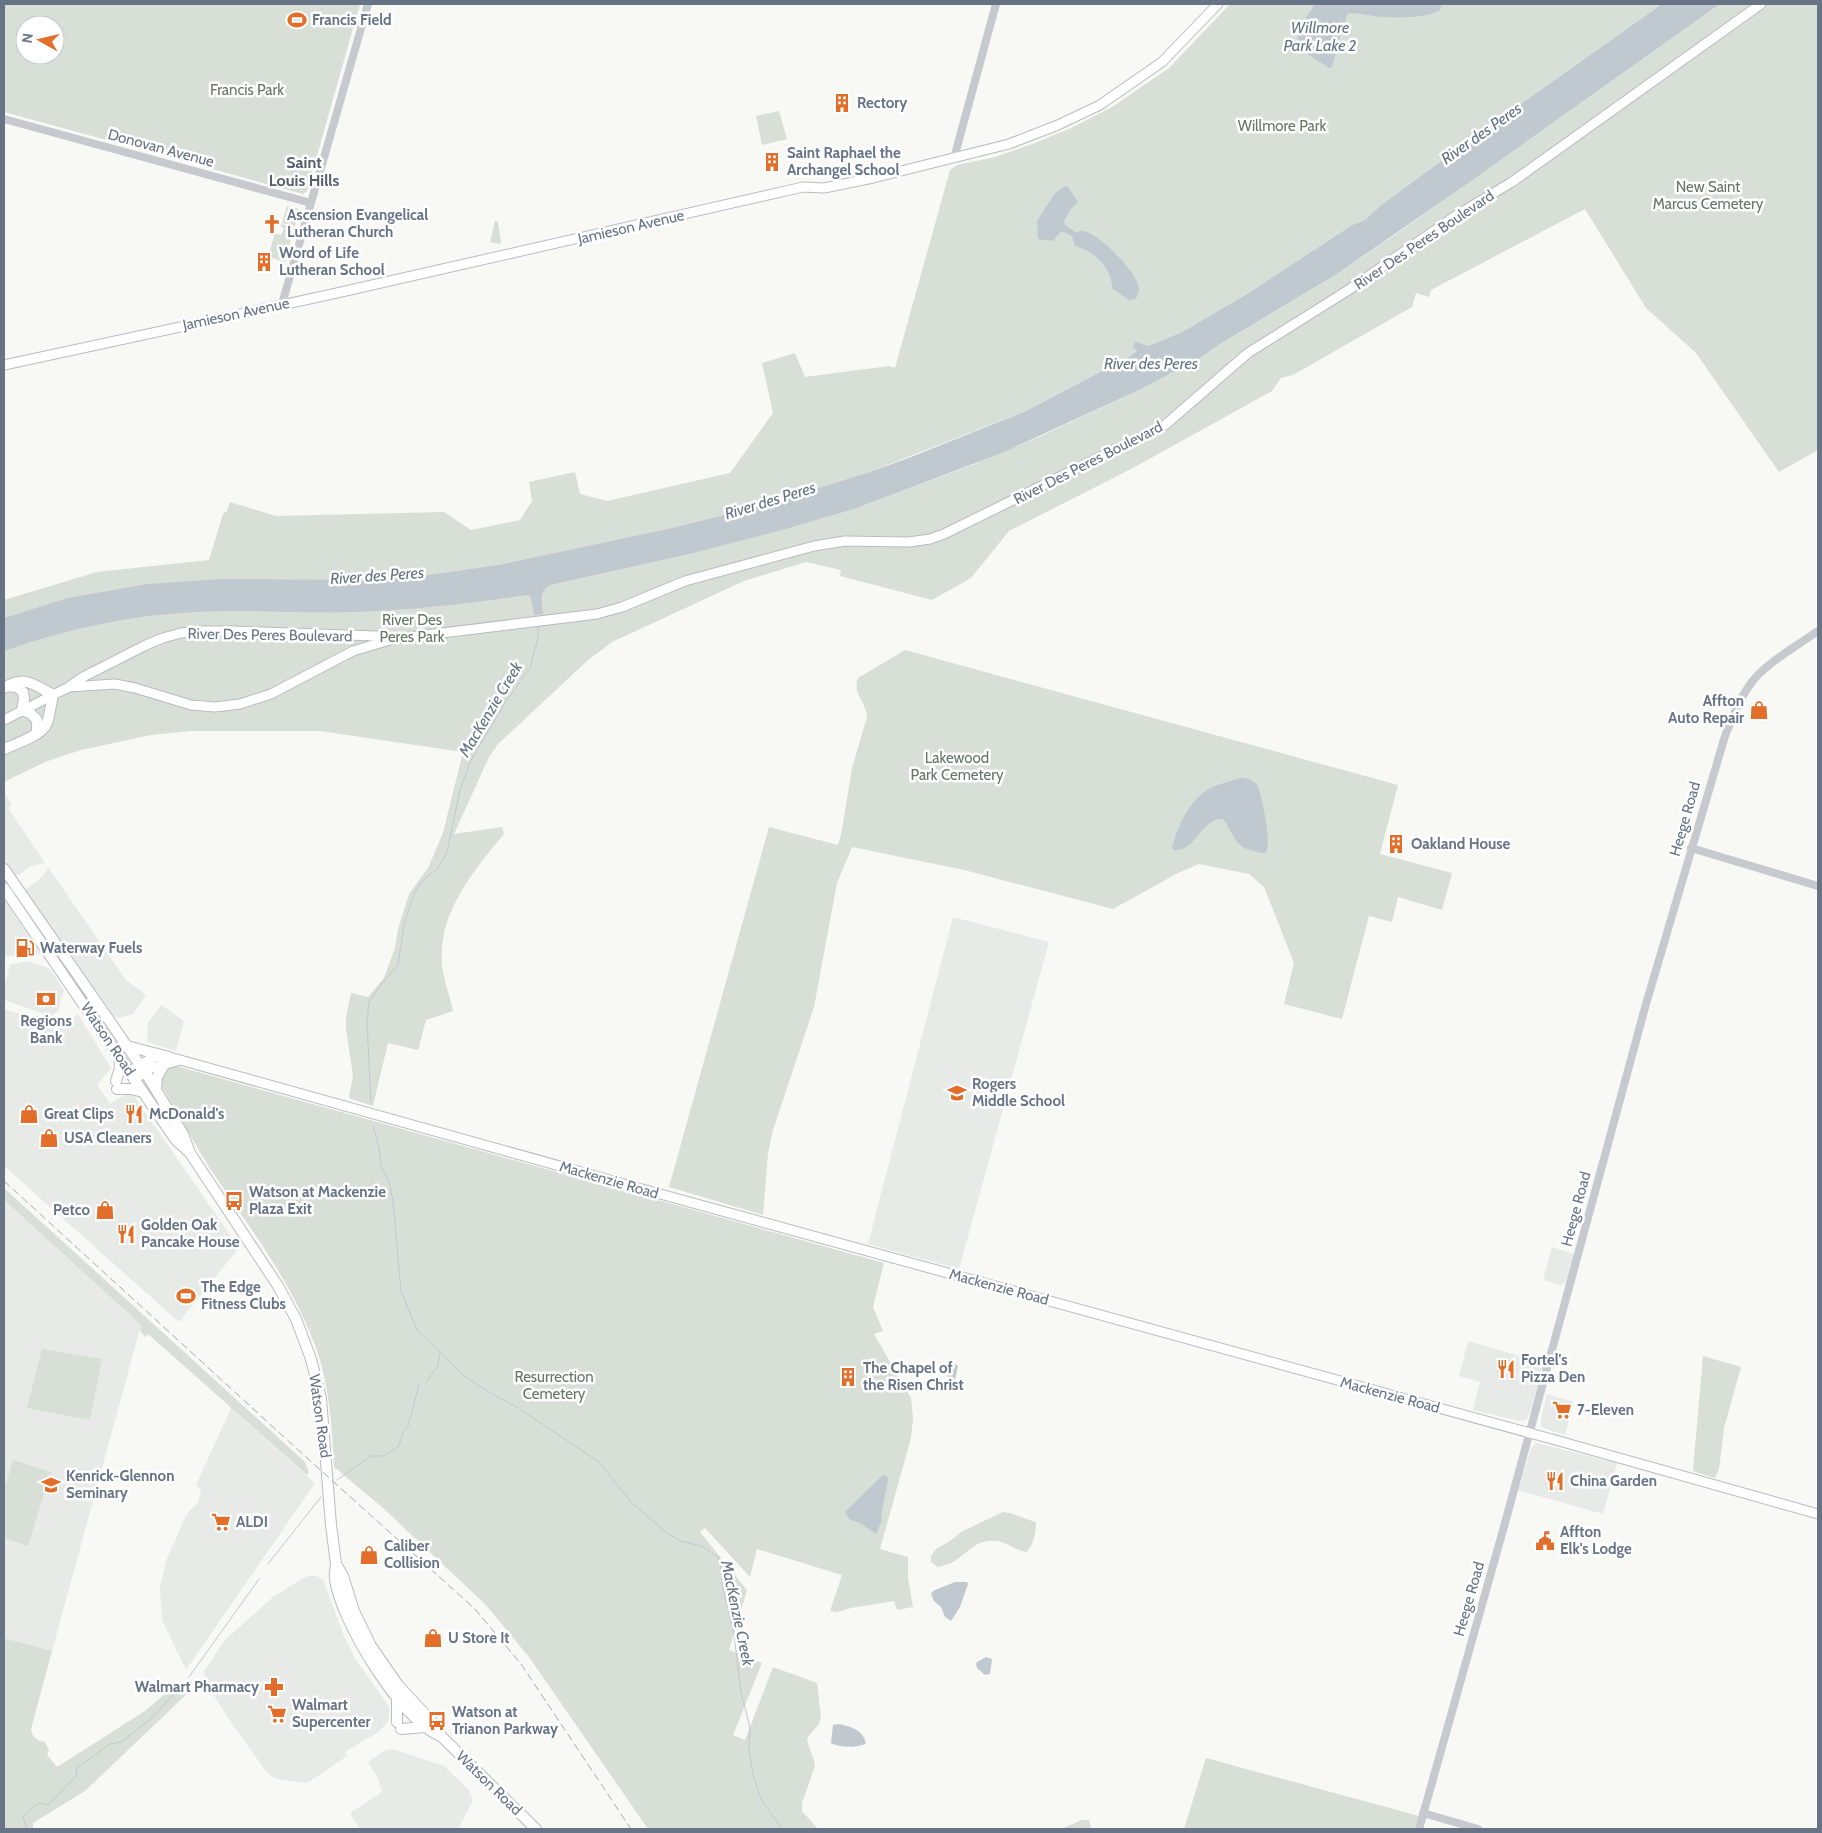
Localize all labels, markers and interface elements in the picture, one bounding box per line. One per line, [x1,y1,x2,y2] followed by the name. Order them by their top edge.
[286,9,308,31] sports icon: Francis Field
[312,11,392,29] place label: Francis Field
[15,15,65,65] north arrow
[1283,18,1357,55] water label: Willmore Park Lake 2
[18,32,37,44] text: N
[210,81,284,99] park label: Francis Park
[831,92,853,114] building icon: Rectory
[857,94,908,112] place label: Rectory
[1437,99,1525,168] water label: River des Peres
[1238,117,1326,135] park label: Willmore Park
[106,125,216,171] street label: Donovan Avenue
[787,144,901,179] place label: Saint Raphael the Archangel School
[761,151,783,173] building icon: Saint Raphael the Archangel School
[269,153,340,190] district label: Saint Louis Hills
[1653,178,1764,213] park label: New Saint Marcus Cemetery
[1351,187,1497,293] street label: River Des Peres Boulevard
[287,206,428,241] place label: Ascension Evangelical Lutheran Church
[575,206,686,248] street label: Jamieson Avenue
[261,213,283,235] church icon: Ascension Evangelical Lutheran Church
[279,244,385,279] place label: Word of Life Lutheran School
[253,251,275,273] building icon: Word of Life Lutheran School
[180,294,291,334] street label: Jamieson Avenue
[1104,354,1198,373] water label: River des Peres
[1011,418,1165,508] street label: River Des Peres Boulevard
[722,478,818,523] water label: River des Peres
[329,563,425,588] water label: River des Peres
[380,611,445,646] park label: River Des Peres Park
[188,625,352,645] street label: River Des Peres Boulevard
[454,657,527,761] water label: MacKenzie Creek
[1668,692,1744,727] place label: Affton Auto Repair
[1748,699,1770,721] shop icon: Affton Auto Repair
[911,749,1004,784] park label: Lakewood Park Cemetery
[1666,780,1704,858] street label: Heege Road
[1385,833,1407,855] building icon: Oakland House
[1411,835,1511,853] place label: Oakland House
[14,937,36,959] fuel station icon: Waterway Fuels
[40,939,142,957] place label: Waterway Fuels
[35,988,57,1010] bank icon: Regions Bank
[77,999,139,1079] street label: Watson Road
[20,1012,72,1047] place label: Regions Bank
[972,1075,1065,1110] place label: Rogers Middle School
[946,1082,968,1104] school or university icon: Rogers Middle School
[18,1103,40,1125] shop icon: Great Clips
[123,1103,145,1125] restaurant icon: McDonald's
[44,1105,114,1123] place label: Great Clips
[149,1105,224,1123] place label: McDonald's
[38,1127,60,1149] shop icon: USA Cleaners
[64,1129,152,1147] place label: USA Cleaners
[557,1157,661,1203] street label: Mackenzie Road
[1557,1170,1595,1248] street label: Heege Road
[249,1183,386,1218] place label: Watson at Mackenzie Plaza Exit
[223,1190,245,1212] bus stop icon: Watson at Mackenzie Plaza Exit
[94,1199,116,1221] shop icon: Petco
[53,1201,90,1219] place label: Petco
[141,1216,240,1251] place label: Golden Oak Pancake House
[115,1223,137,1245] restaurant icon: Golden Oak Pancake House
[947,1265,1051,1309] street label: Mackenzie Road
[201,1278,286,1313] place label: The Edge Fitness Clubs
[175,1285,197,1307] sports icon: The Edge Fitness Clubs
[1521,1351,1585,1386] place label: Fortel's Pizza Den
[1495,1358,1517,1380] restaurant icon: Fortel's Pizza Den
[863,1359,964,1394] place label: The Chapel of the Risen Christ
[837,1366,859,1388] building icon: The Chapel of the Risen Christ
[514,1368,594,1403] park label: Resurrection Cemetery
[305,1373,335,1459] street label: Watson Road
[1338,1373,1442,1417] street label: Mackenzie Road
[1551,1399,1573,1421] supermarket icon: 7-Eleven
[1577,1401,1634,1419] place label: 7-Eleven
[66,1467,174,1502] place label: Kenrick-Glennon Seminary
[1544,1470,1566,1492] restaurant icon: China Garden
[1570,1472,1657,1490] place label: China Garden
[40,1474,62,1496] school or university icon: Kenrick-Glennon Seminary
[210,1511,232,1533] supermarket icon: ALDI
[236,1513,268,1531] place label: ALDI
[1560,1523,1632,1558] place label: Affton Elk's Lodge
[1534,1530,1556,1552] public building icon: Affton Elk's Lodge
[384,1537,440,1572] place label: Caliber Collision
[358,1544,380,1566] shop icon: Caliber Collision
[717,1558,758,1669] water label: MacKenzie Creek
[1450,1560,1488,1638] street label: Heege Road
[422,1627,444,1649] shop icon: U Store It
[448,1629,510,1647] place label: U Store It
[263,1676,285,1698] pharmacy icon: Walmart Pharmacy
[135,1678,260,1696] place label: Walmart Pharmacy
[292,1696,371,1731] place label: Walmart Supercenter
[266,1703,288,1725] supermarket icon: Walmart Supercenter
[452,1703,559,1738] place label: Watson at Trianon Parkway
[426,1710,448,1732] bus stop icon: Watson at Trianon Parkway
[452,1747,526,1819] street label: Watson Road

